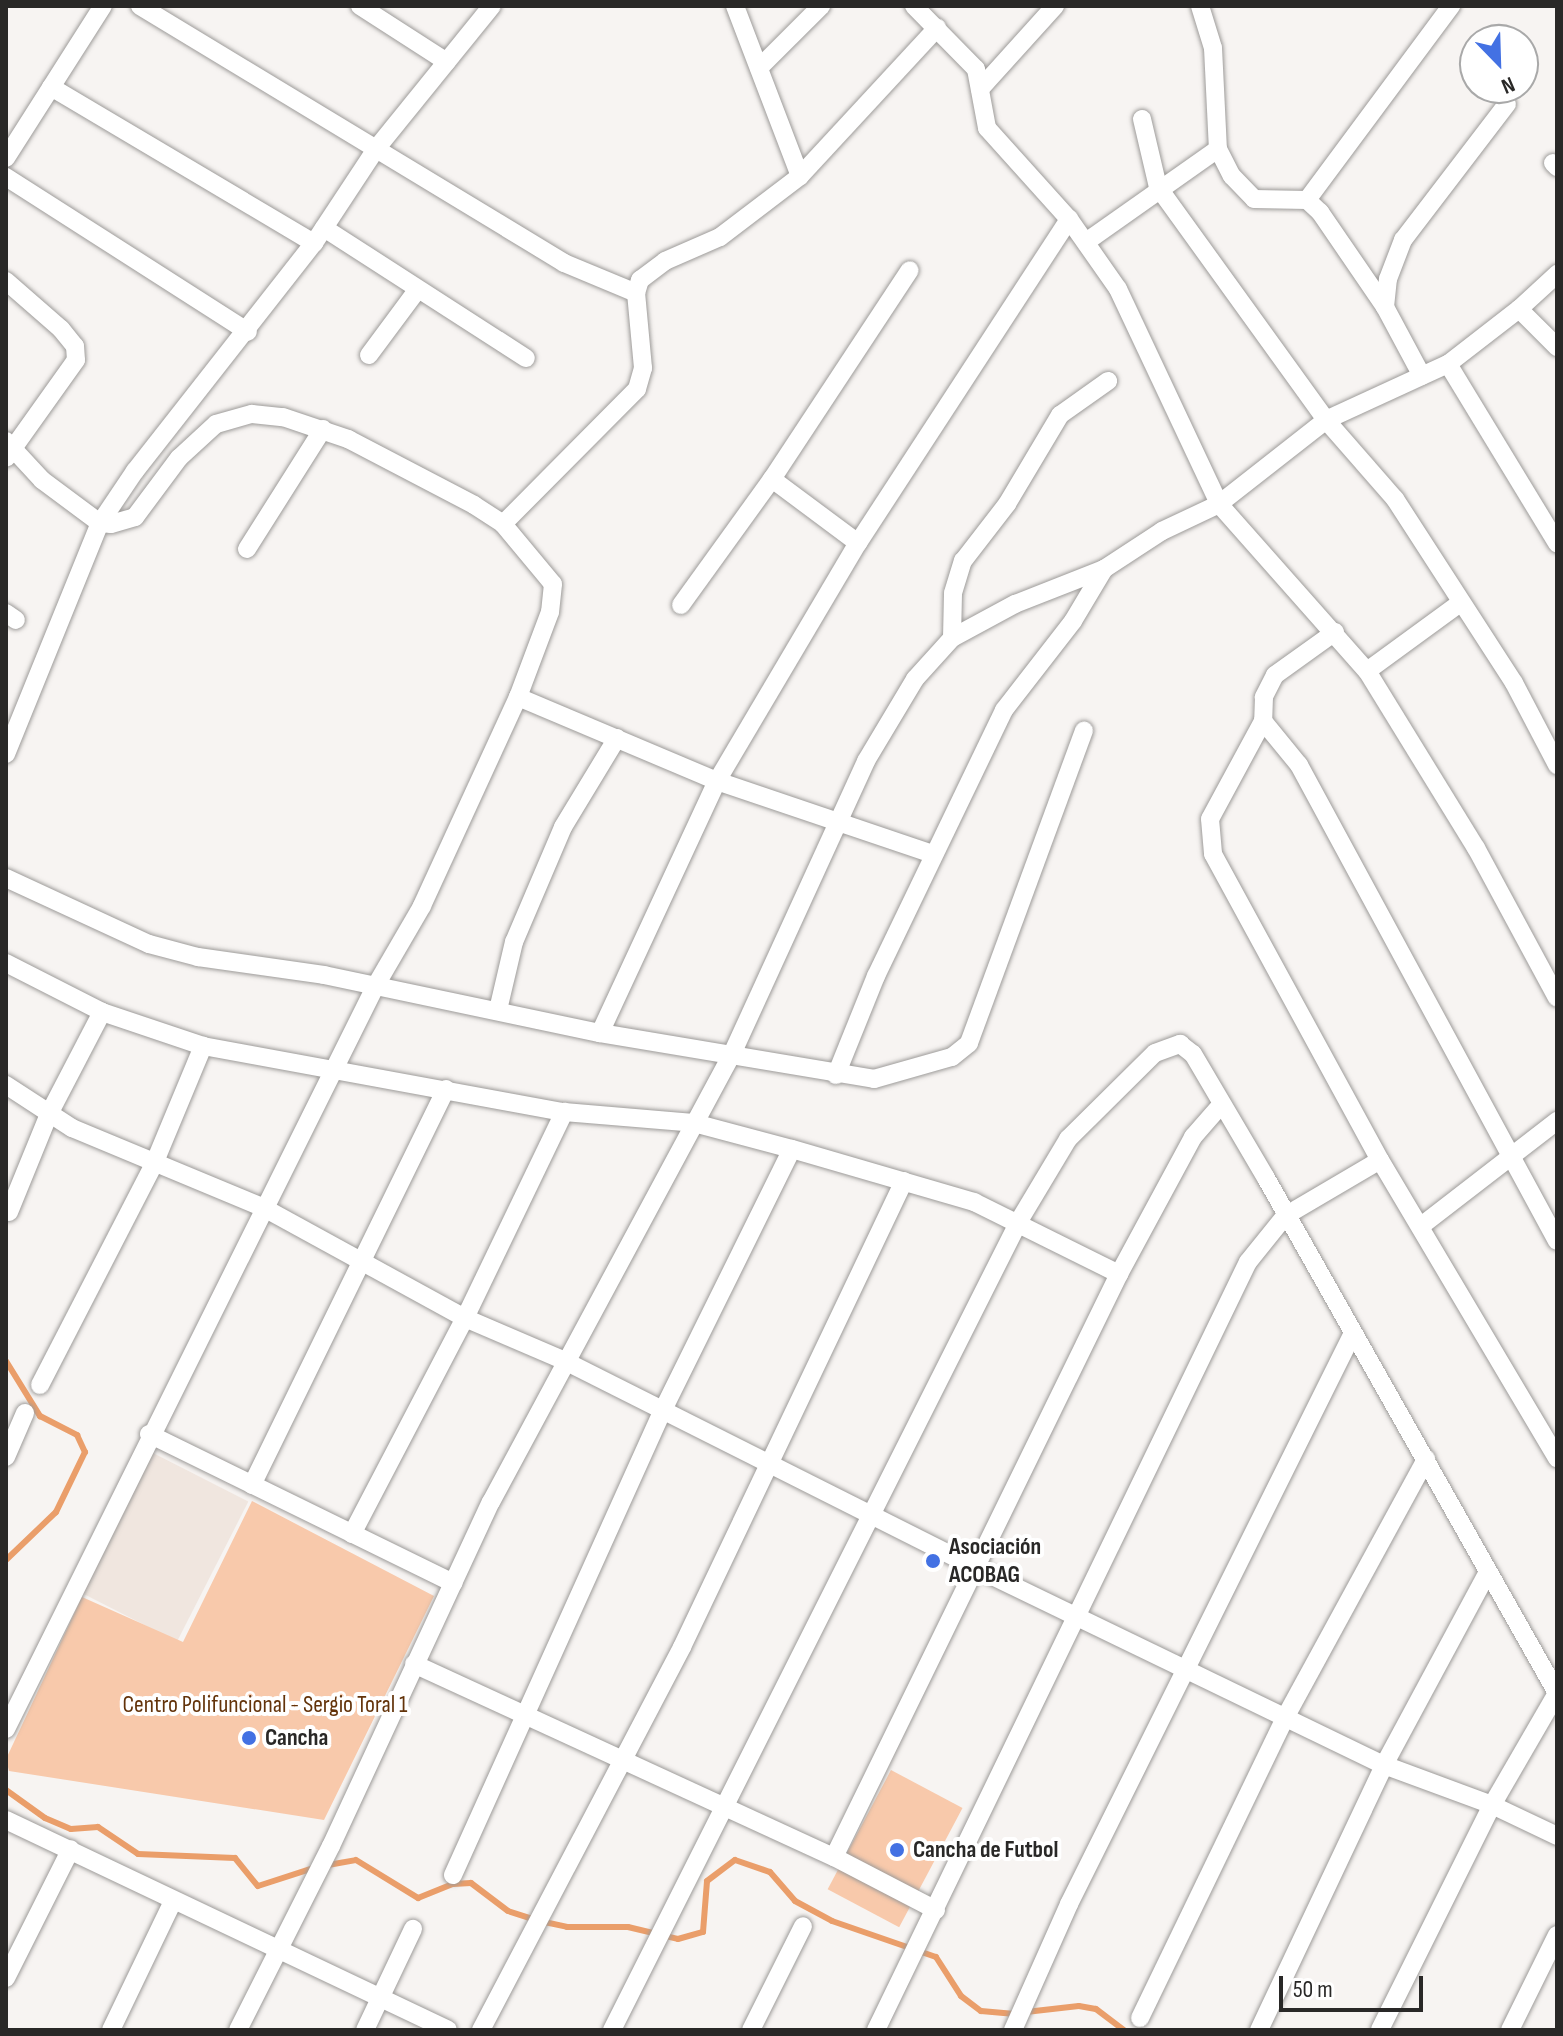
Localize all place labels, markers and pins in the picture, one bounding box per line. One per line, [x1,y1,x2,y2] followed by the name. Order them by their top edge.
[949,1533,1041,1589] place label: Asociación ACOBAG
[924,1552,942,1570] marker: Asociación ACOBAG
[265,1724,328,1752] place label: Cancha
[240,1729,258,1747] marker: Cancha
[913,1836,1058,1864] place label: Cancha de Futbol
[888,1841,906,1859] marker: Cancha de Futbol

